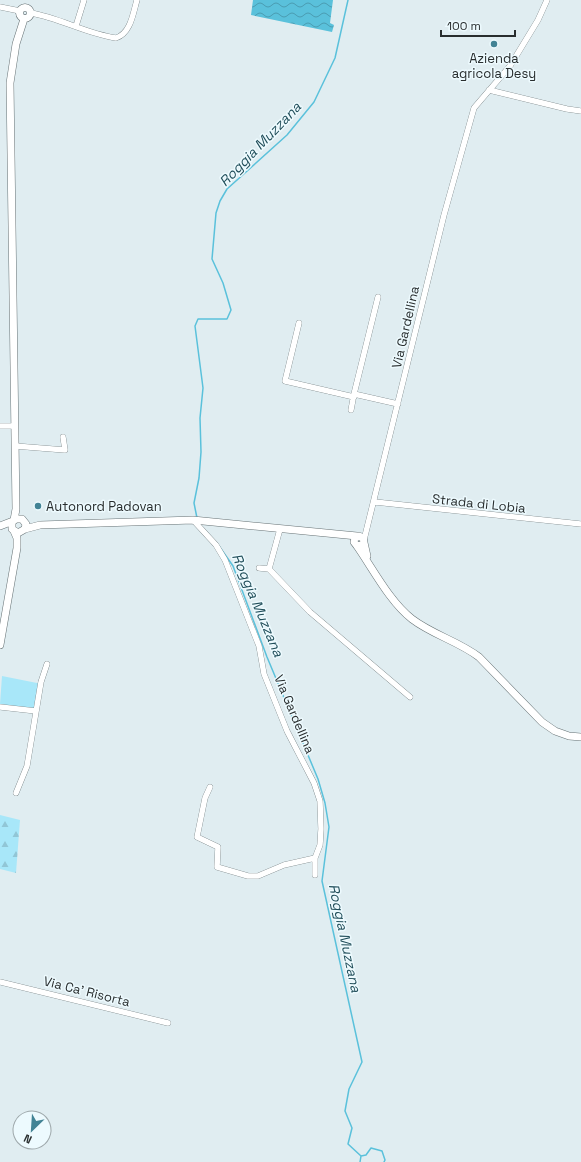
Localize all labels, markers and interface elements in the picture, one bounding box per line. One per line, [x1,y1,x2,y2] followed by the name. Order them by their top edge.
[441,12,515,38] scale bar
[447,18,481,34] text: 100 m
[489,39,499,49] marker: Azienda agricola Desy
[452,50,536,82] place label: Azienda agricola Desy
[215,97,305,190] water label: Roggia Muzzana
[388,284,423,370] street label: Via Gardellina
[431,490,527,517] street label: Strada di Lobia
[46,498,162,515] place label: Autonord Padovan
[33,501,43,511] marker: Autonord Padovan
[228,551,288,660] water label: Roggia Muzzana
[270,672,319,757] street label: Via Gardellina
[325,882,365,995] water label: Roggia Muzzana
[42,973,132,1011] street label: Via Ca' Risorta
[12,1110,52,1150] north arrow
[21,1131,34,1147] text: N

